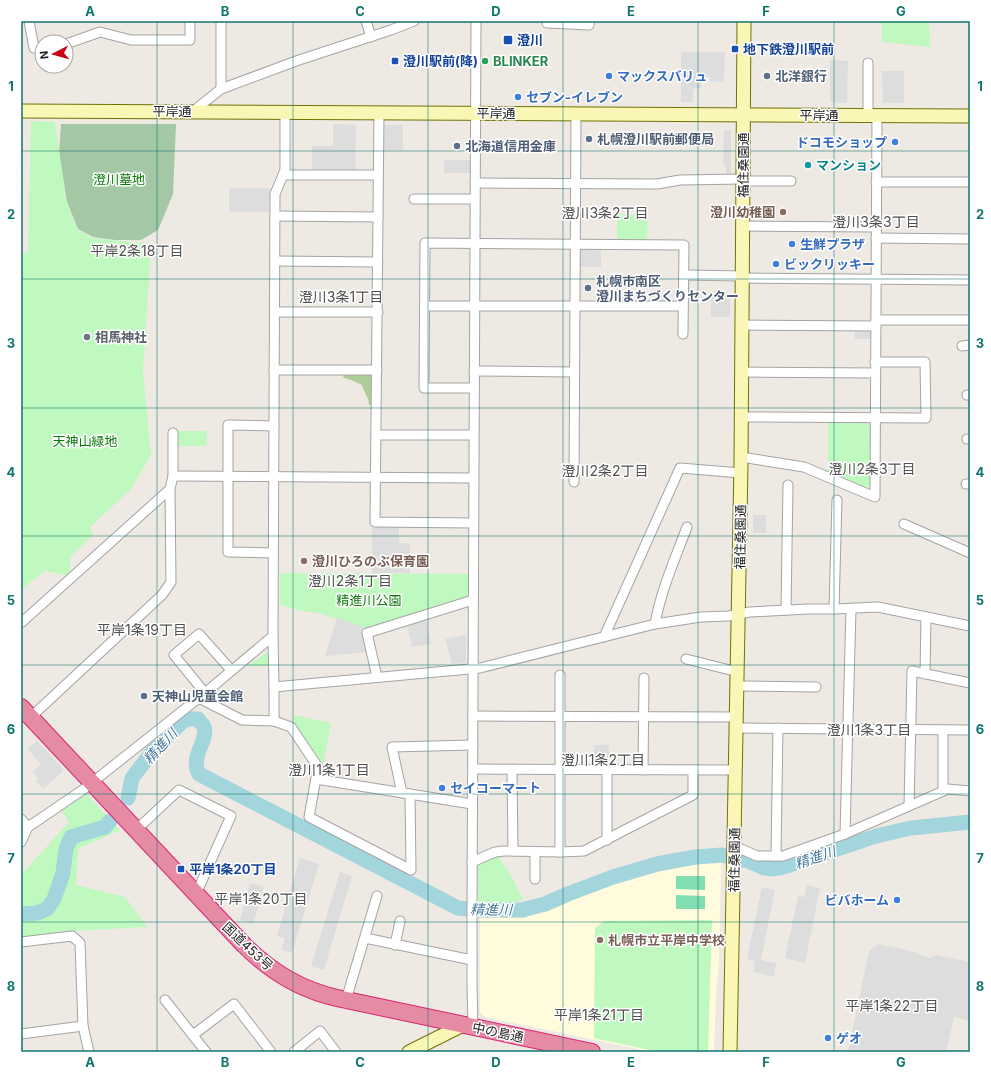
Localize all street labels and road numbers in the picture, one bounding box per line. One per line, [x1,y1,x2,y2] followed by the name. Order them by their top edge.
[152,103,192,119] street label: 平岸通
[476,105,516,121] street label: 平岸通
[799,107,839,123] street label: 平岸通
[735,132,751,198] street label: 福住桑園通
[731,504,749,570] street label: 福住桑園通
[725,827,743,893] street label: 福住桑園通
[219,919,277,973] street label: 国道453号
[471,1019,525,1045] street label: 中の島通

